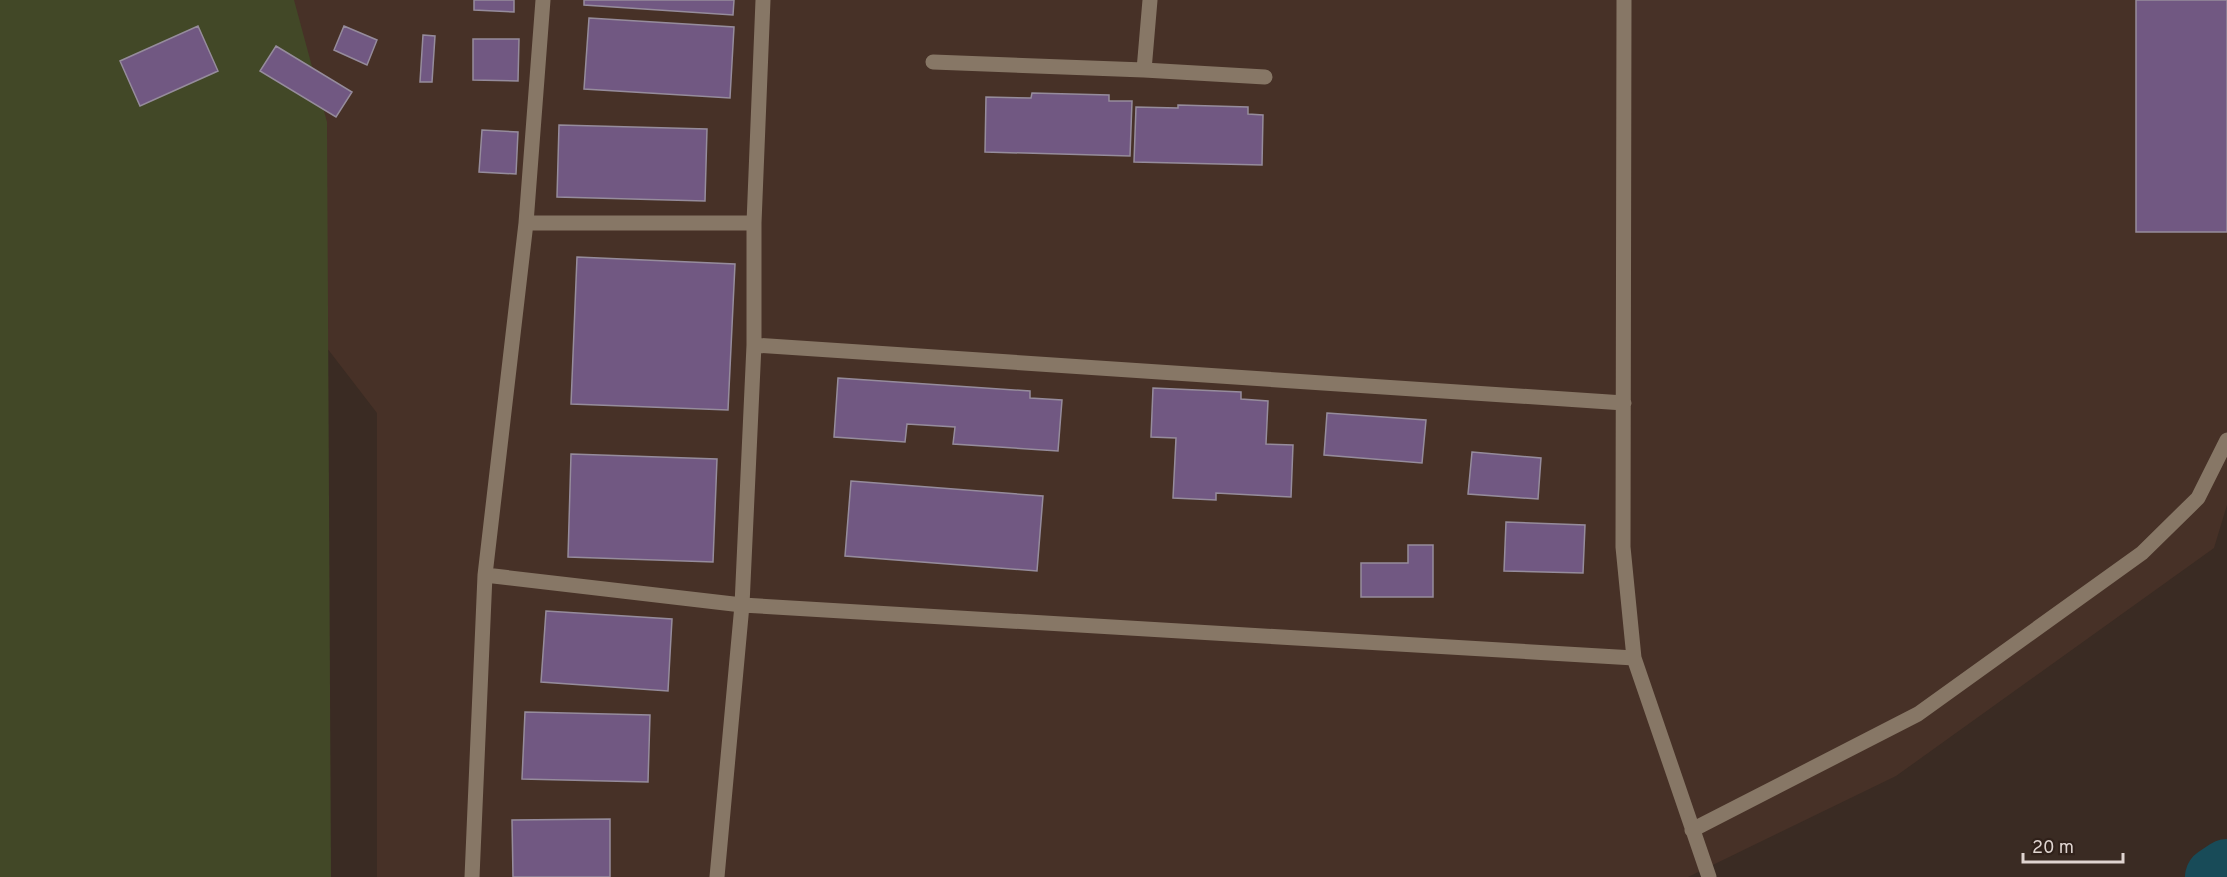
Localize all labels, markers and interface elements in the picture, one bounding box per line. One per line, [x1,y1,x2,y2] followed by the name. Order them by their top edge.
[2023,826,2124,864] scale bar
[2032,837,2074,860] text: 20 m

